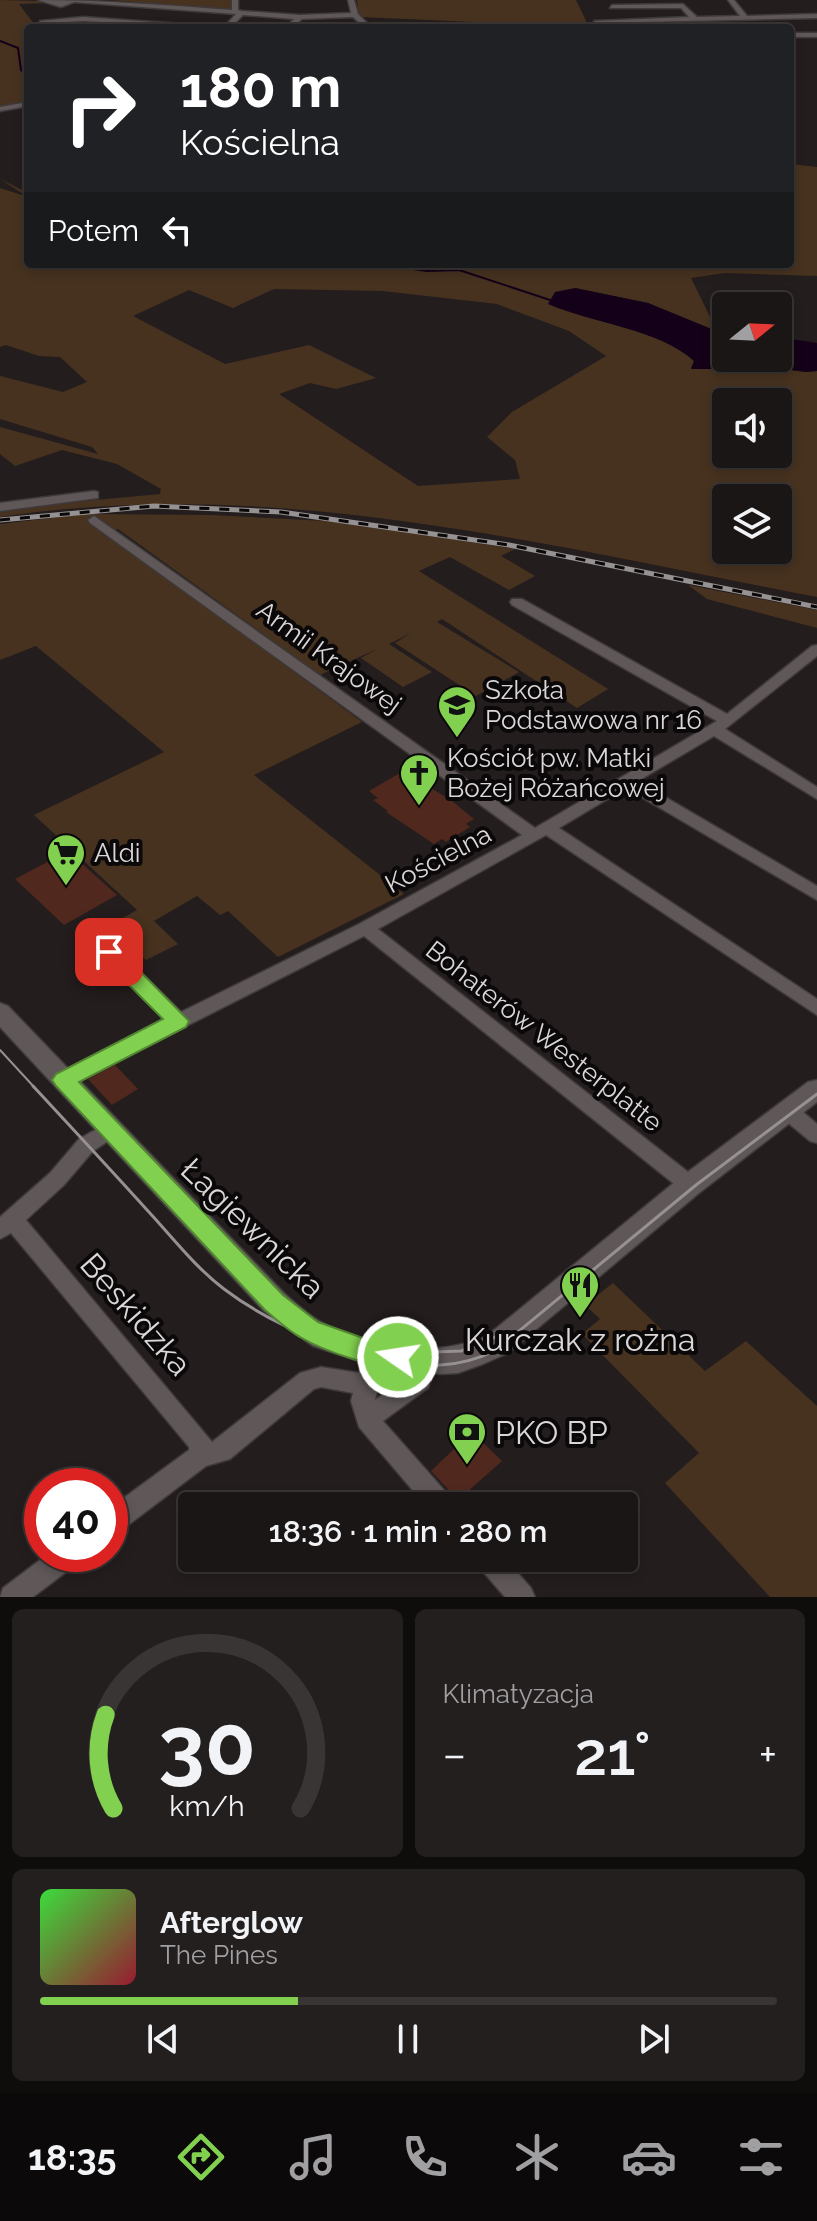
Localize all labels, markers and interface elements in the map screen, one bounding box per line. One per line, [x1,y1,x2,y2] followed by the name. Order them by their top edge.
[180,54,341,120] text: 180 m
[48,56,152,160] icon: right
[180,121,340,163] text: Kościelna
[155,208,199,252] icon: left
[48,213,139,248] text: Potem
[712,292,792,372] north arrow
[712,292,792,564] map controls
[712,388,792,468] button: sound
[712,484,792,564] button: layers
[251,595,407,719] street label: Armii Krajowej
[485,675,702,735] place label: Szkoła Podstawowa nr 16
[436,684,478,739] school or university icon: Szkoła Podstawowa nr 16
[447,743,665,803] place label: Kościół pw. Matki Bożej Różańcowej
[398,752,440,807] church icon: Kościół pw. Matki Bożej Różańcowej
[380,819,496,899] street label: Kościelna
[45,832,87,887] supermarket icon: Aldi
[94,838,141,868] place label: Aldi
[75,918,143,986] pin
[87,930,131,974] icon: arrive
[420,934,668,1138] street label: Bohaterów Westerplatte
[174,1150,332,1306] street label: Łagiewnicka
[73,1245,199,1383] street label: Beskidzka
[559,1264,601,1319] restaurant icon: Kurczak z rożna
[356,1315,440,1399] position arrow
[465,1321,695,1358] place label: Kurczak z rożna
[446,1411,488,1466] bank icon: PKO BP
[495,1414,608,1451] place label: PKO BP
[24,1468,128,1572] speed limit sign: 40
[269,1514,547,1549] text: 18:36 · 1 min · 280 m
[443,1679,594,1709] text: Klimatyzacja
[159,1697,256,1794] text: 30
[574,1719,651,1789] text: 21°
[443,1729,466,1780] text: −
[759,1729,777,1780] text: +
[170,1789,245,1823] text: km/h
[160,1905,303,1940] text: Afterglow
[160,1940,278,1970] text: The Pines
[141,2017,185,2061] icon: previous
[386,2017,430,2061] icon: pause
[632,2017,676,2061] icon: next
[173,2129,229,2185] icon: directions
[285,2129,341,2185] icon: music
[397,2129,453,2185] icon: phone
[509,2129,565,2185] icon: climate
[621,2129,677,2185] icon: car
[733,2129,789,2185] icon: filters
[28,2136,116,2178] text: 18:35

